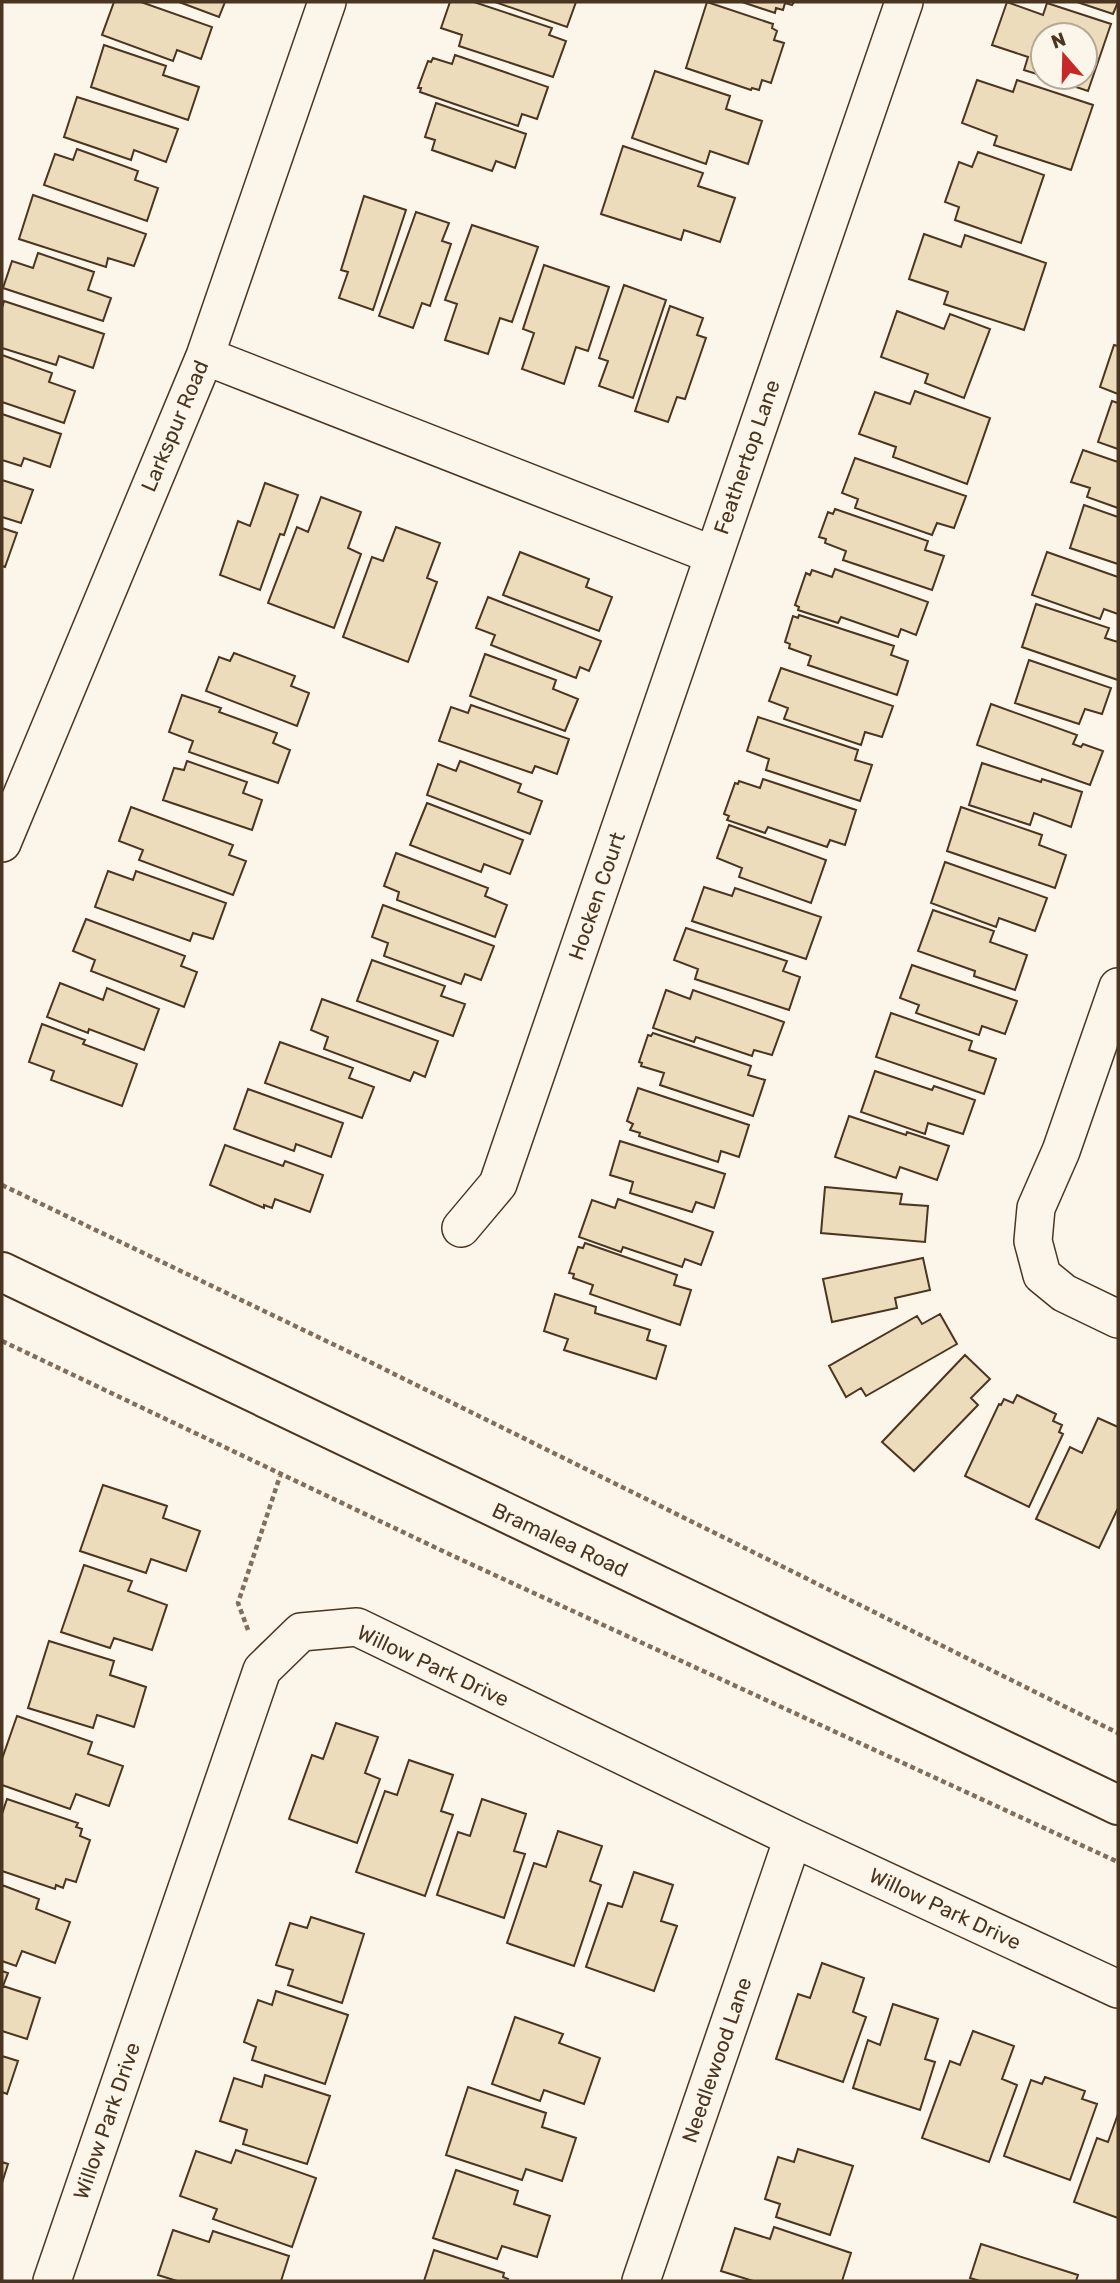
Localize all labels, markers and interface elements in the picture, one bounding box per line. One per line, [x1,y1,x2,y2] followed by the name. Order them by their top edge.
[1029,21,1099,91] north arrow
[1048,27,1069,54] text: N
[136,356,213,495] street label: Larkspur Road
[708,376,785,537] street label: Feathertop Lane
[563,829,630,963] street label: Hocken Court
[488,1497,632,1582] street label: Bramalea Road
[353,1619,513,1712] street label: Willow Park Drive
[865,1862,1025,1955] street label: Willow Park Drive
[676,1974,757,2146] street label: Needlewood Lane
[68,2039,145,2203] street label: Willow Park Drive

